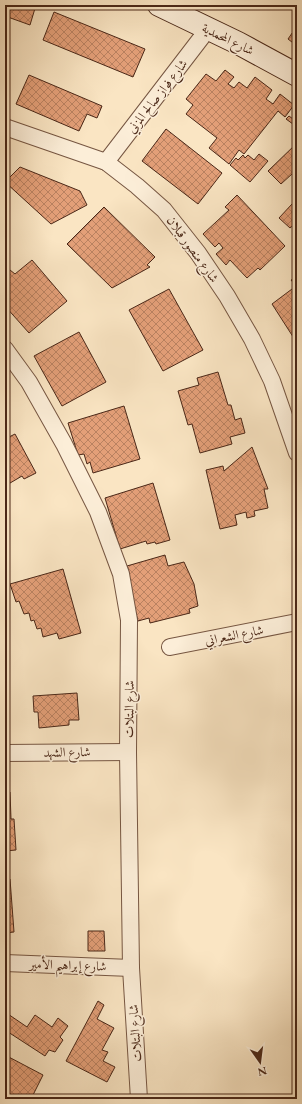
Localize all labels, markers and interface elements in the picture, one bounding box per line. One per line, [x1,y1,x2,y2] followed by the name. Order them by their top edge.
[198,19,257,62] street label: شارع المحمدية
[123,56,194,138] street label: شارع فواز صالح المزني
[161,212,223,288] street label: شارع منصور قبلان
[203,621,265,652] street label: شارع الشعراني
[120,680,141,738] street label: شارع البتلات
[43,743,91,764] street label: شارع الشهد
[27,955,107,980] street label: شارع إبراهيم الأمير
[125,1003,148,1062] street label: شارع البتلات
[240,1042,280,1082] north arrow
[256,1064,268,1080] text: N

